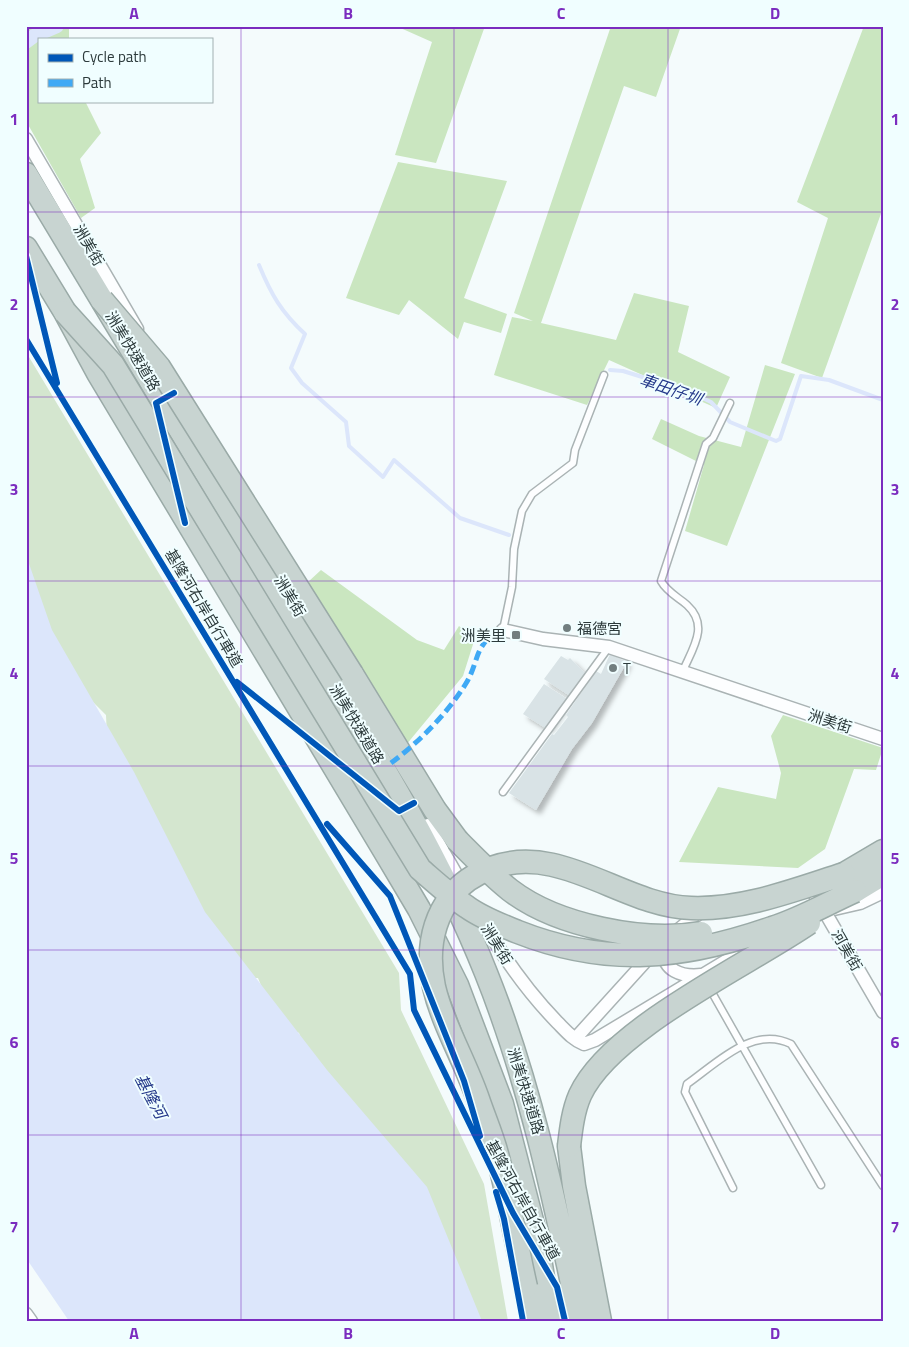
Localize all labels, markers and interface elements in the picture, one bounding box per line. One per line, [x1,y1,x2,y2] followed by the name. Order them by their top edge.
[129,1,139,25] text: A
[343,1,353,25] text: B
[557,1,566,25] text: C
[770,1,780,25] text: D
[38,38,212,102] legend
[82,45,147,68] text: Cycle path
[82,71,112,94] text: Path
[10,107,18,131] text: 1
[891,107,899,131] text: 1
[68,220,110,270] street label: 洲美街
[10,292,18,316] text: 2
[891,292,899,316] text: 2
[100,306,166,396] street label: 洲美快速道路
[637,367,707,411] water label: 車田仔圳
[10,477,18,501] text: 3
[891,477,899,501] text: 3
[159,544,249,672] street label: 基隆河右岸自行車道
[269,571,311,621] street label: 洲美街
[577,617,622,640] place label: 福德宮
[561,622,573,634] marker: 福德宮
[461,624,506,647] place label: 洲美里
[510,629,522,641] marker: 洲美里
[623,657,631,680] place label: T
[10,661,19,685] text: 4
[891,661,900,685] text: 4
[607,662,619,674] marker: T
[324,679,390,769] street label: 洲美快速道路
[805,703,855,739] street label: 洲美街
[10,846,19,870] text: 5
[891,846,900,870] text: 5
[475,919,519,969] street label: 洲美街
[826,925,868,975] street label: 河美街
[10,1030,19,1054] text: 6
[891,1030,900,1054] text: 6
[502,1045,550,1137] street label: 洲美快速道路
[129,1069,174,1125] water label: 基隆河
[480,1135,566,1265] street label: 基隆河右岸自行車道
[10,1215,18,1239] text: 7
[891,1215,899,1239] text: 7
[129,1321,139,1345] text: A
[343,1321,353,1345] text: B
[557,1321,566,1345] text: C
[770,1321,780,1345] text: D

